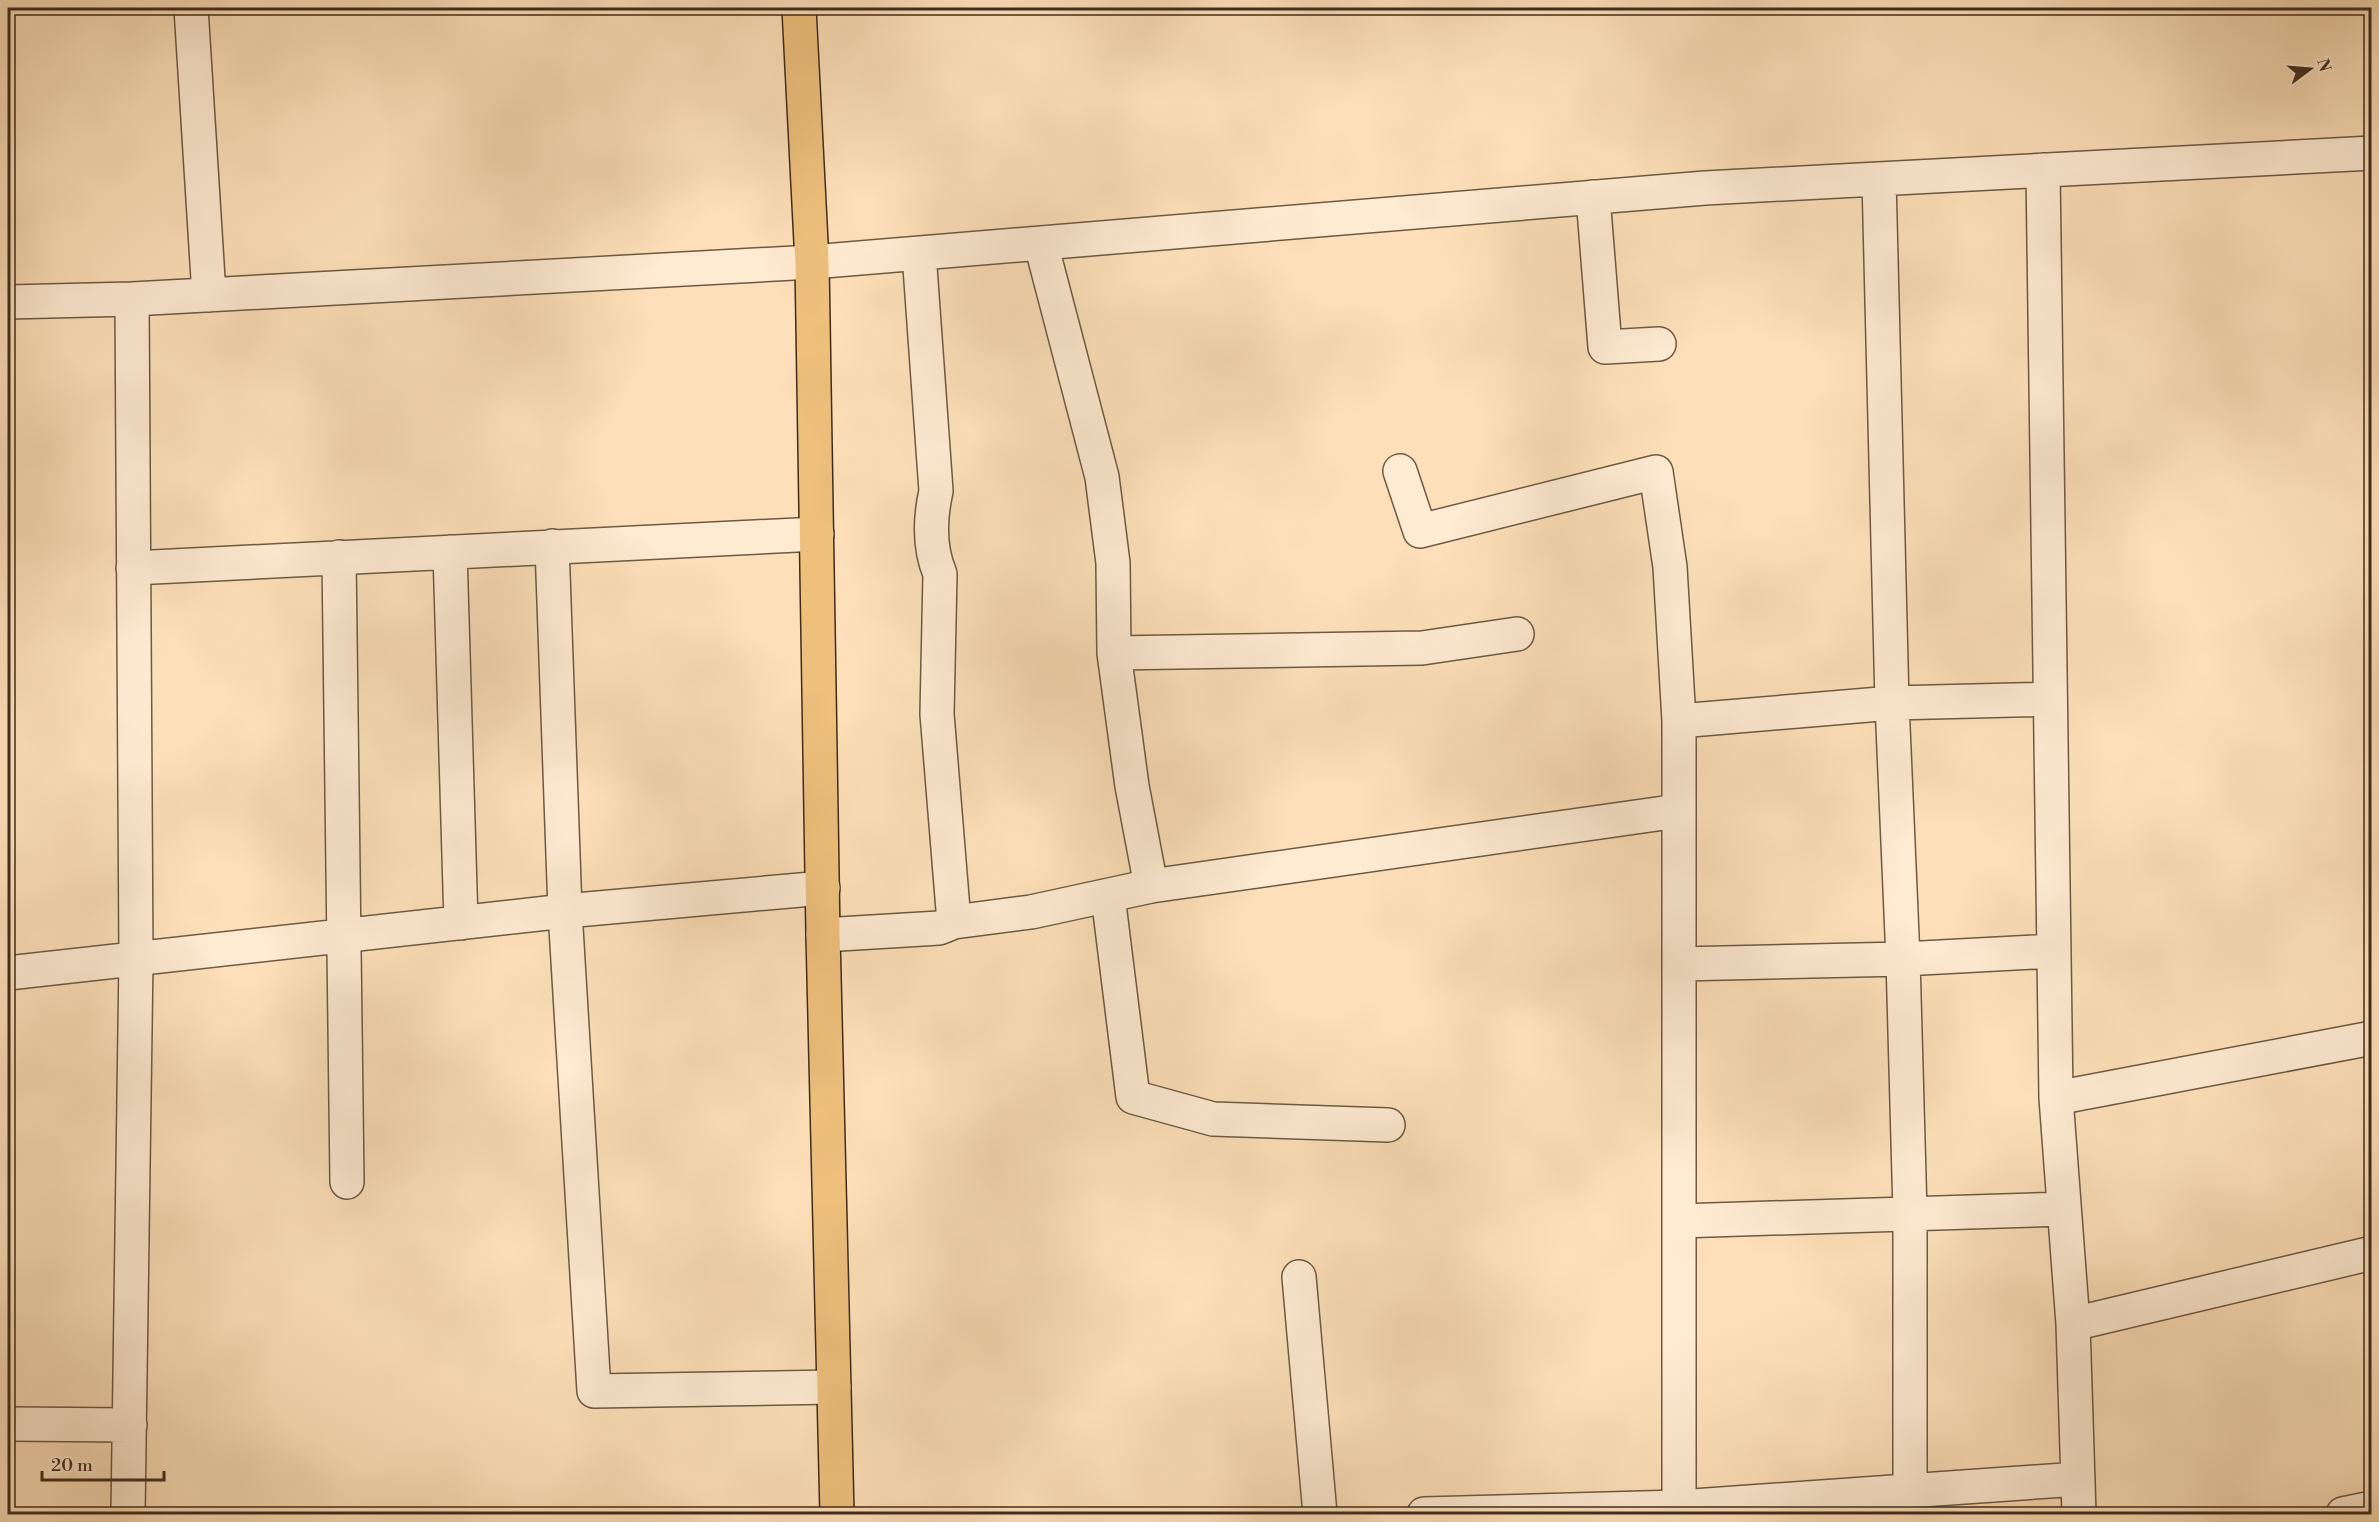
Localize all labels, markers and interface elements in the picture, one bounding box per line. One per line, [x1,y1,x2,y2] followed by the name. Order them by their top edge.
[2280,39,2340,99] north arrow
[2312,56,2335,74] text: N
[42,1444,164,1482] scale bar
[51,1454,93,1477] text: 20 m

